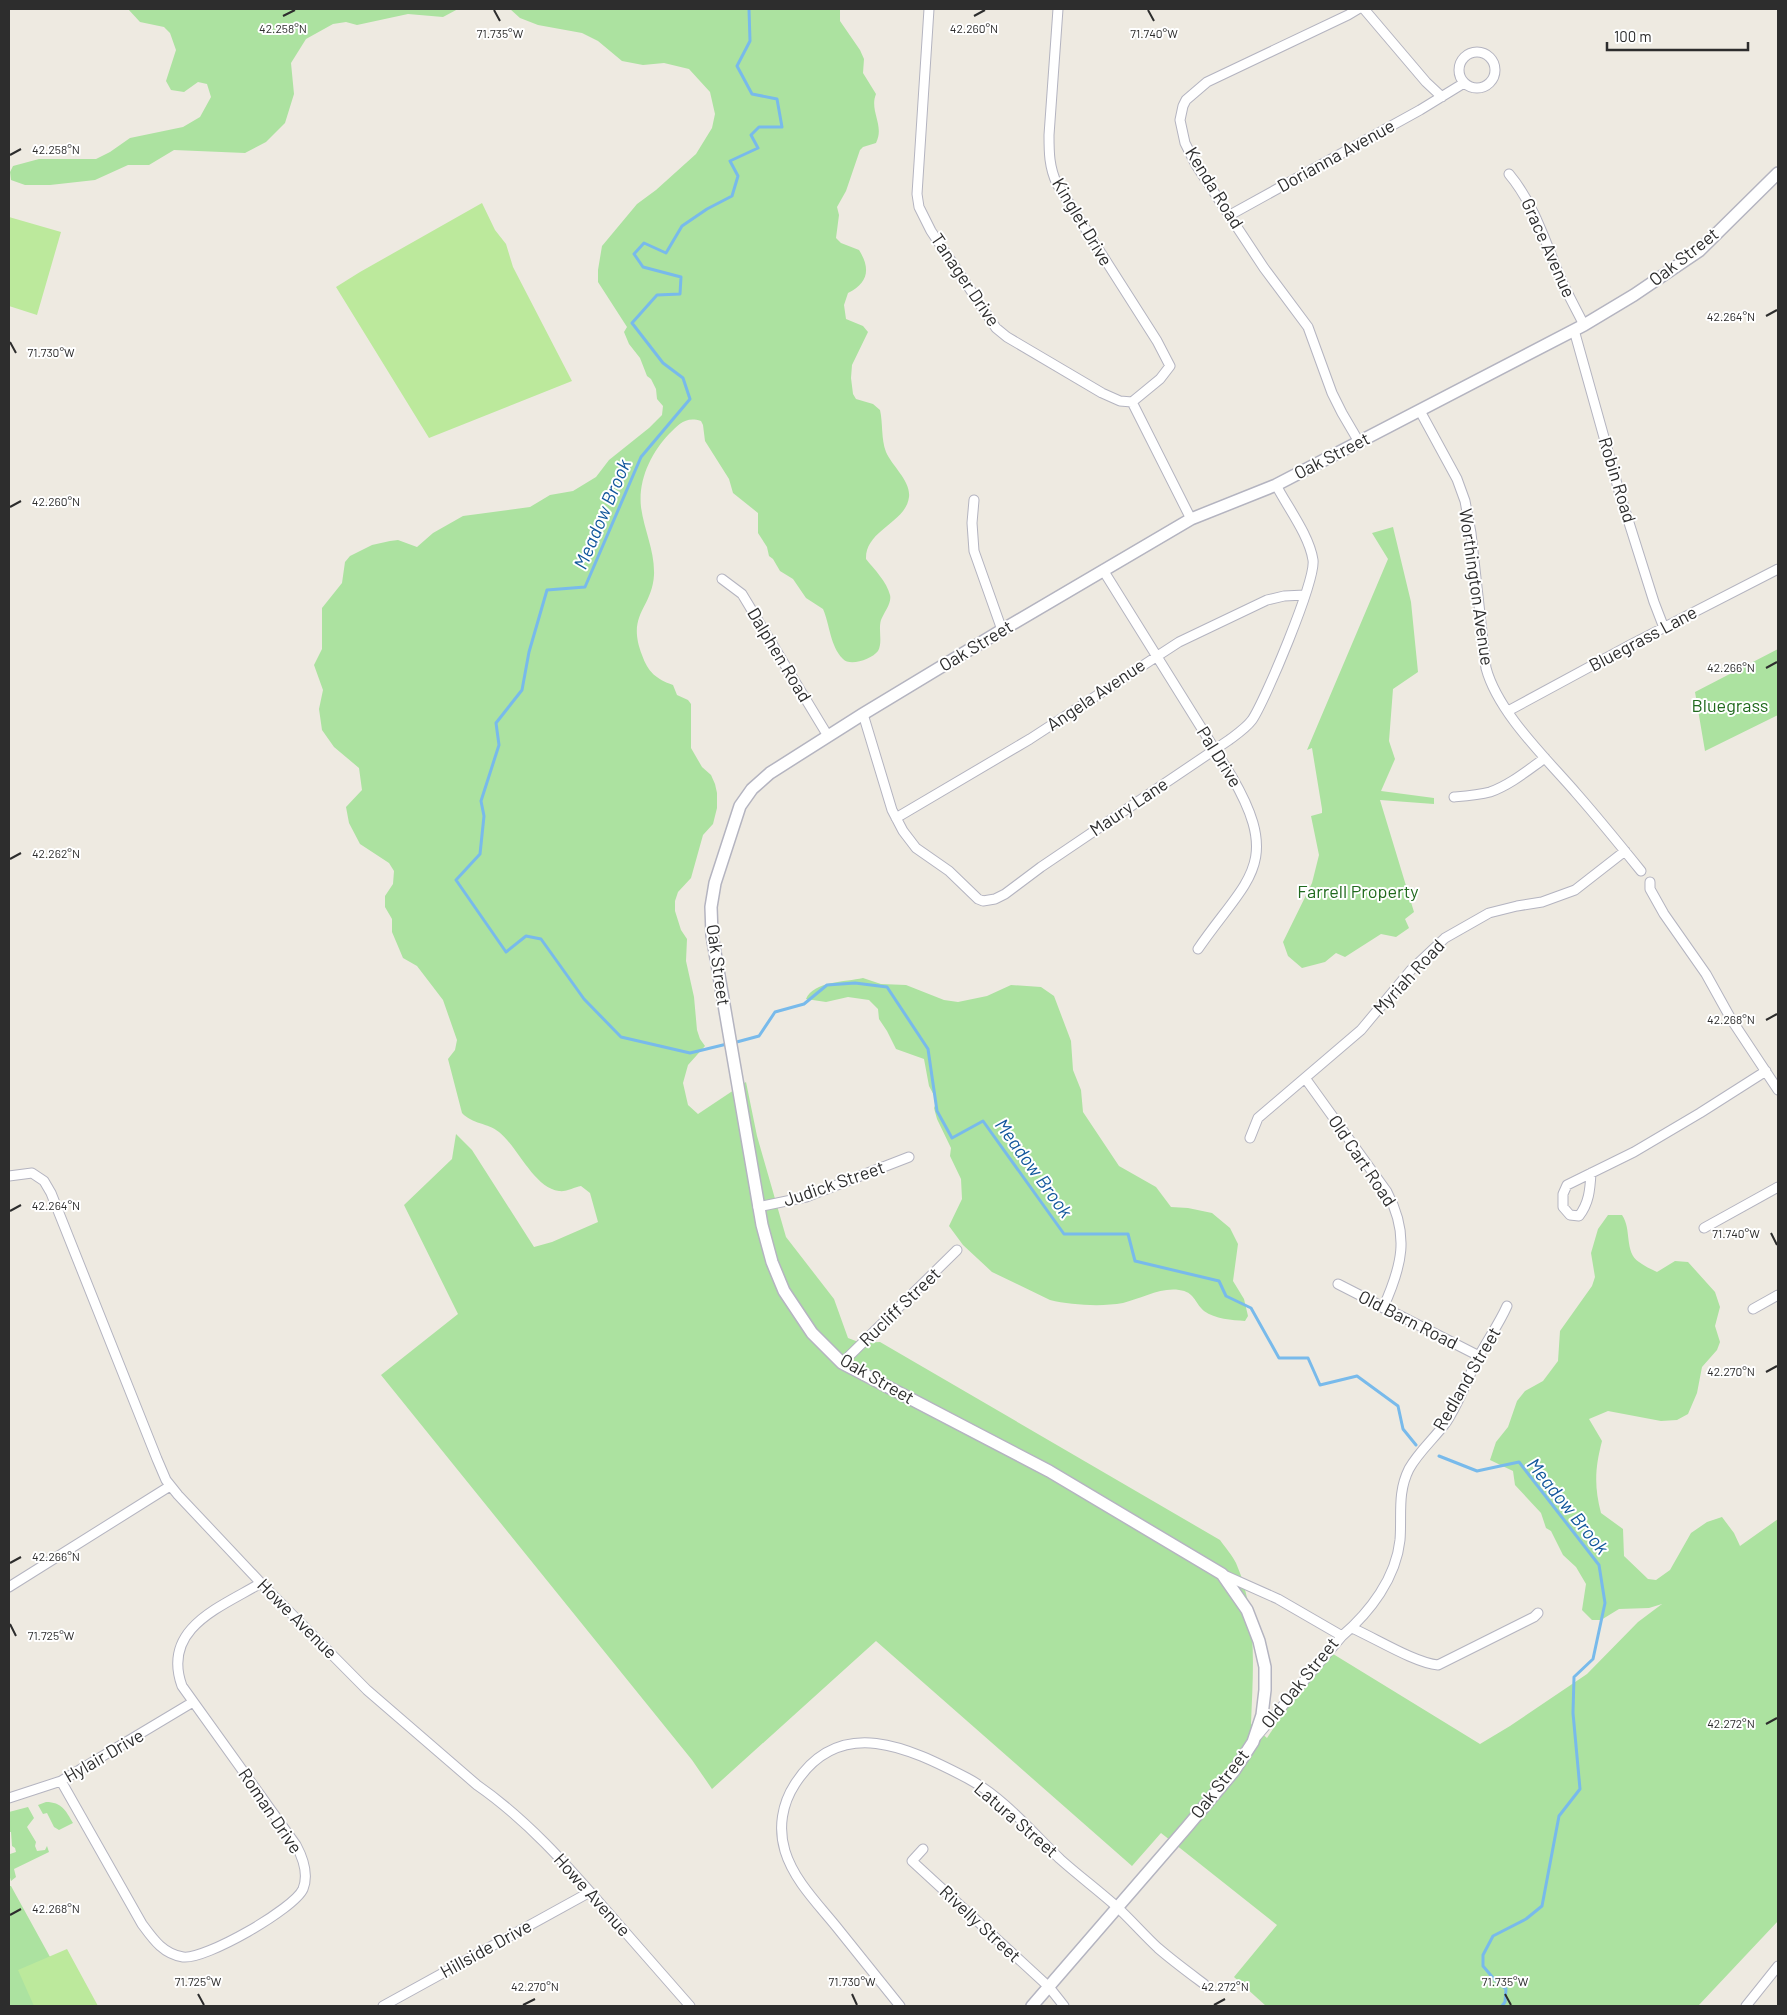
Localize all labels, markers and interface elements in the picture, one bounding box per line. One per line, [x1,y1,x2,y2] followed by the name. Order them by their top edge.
[1607,20,1748,52] scale bar
[259,21,307,35] text: 42.258°N
[950,21,998,35] text: 42.260°N
[477,26,524,40] text: 71.735°W
[1130,26,1178,40] text: 71.740°W
[1614,27,1652,45] text: 100 m
[1273,114,1398,196] street label: Dorianna Avenue
[32,142,80,156] text: 42.258°N
[1181,142,1249,232] street label: Kenda Road
[1048,173,1118,269] street label: Kinglet Drive
[1517,194,1581,301] street label: Grace Avenue
[1644,222,1722,290] street label: Oak Street
[927,229,1005,330] street label: Tanager Drive
[1707,309,1755,323] text: 42.264°N
[28,345,75,359] text: 71.730°W
[1290,427,1373,484] street label: Oak Street
[1595,434,1641,525] street label: Robin Road
[568,455,635,572] water label: Meadow Brook
[32,494,80,508] text: 42.260°N
[1455,507,1499,667] street label: Worthington Avenue
[1585,600,1700,676] street label: Bluegrass Lane
[743,603,817,706] street label: Dalphen Road
[935,615,1016,676] street label: Oak Street
[1042,653,1149,735] street label: Angela Avenue
[1707,660,1755,674] text: 42.266°N
[1691,694,1769,716] park label: Bluegrass
[1193,722,1247,791] street label: Pal Drive
[1085,772,1172,840] street label: Maury Lane
[32,846,80,860] text: 42.262°N
[1297,880,1419,902] park label: Farrell Property
[702,923,736,1007] street label: Oak Street
[1368,934,1449,1018] street label: Myriah Road
[1707,1012,1755,1026] text: 42.268°N
[1324,1111,1401,1210] street label: Old Cart Road
[991,1114,1079,1223] water label: Meadow Brook
[780,1155,887,1211] street label: Judick Street
[32,1198,80,1212] text: 42.264°N
[1712,1226,1760,1240] text: 71.740°W
[854,1262,944,1350] street label: Rucliff Street
[1355,1285,1462,1354] street label: Old Barn Road
[1428,1323,1505,1434] street label: Redland Street
[836,1348,919,1408] street label: Oak Street
[1707,1364,1755,1378] text: 42.270°N
[1523,1453,1615,1559] water label: Meadow Brook
[32,1549,80,1563] text: 42.266°N
[253,1574,342,1663] street label: Howe Avenue
[28,1628,75,1642] text: 71.725°W
[1256,1632,1343,1732] street label: Old Oak Street
[1707,1716,1755,1730] text: 42.272°N
[60,1724,147,1787] street label: Hylair Drive
[1185,1744,1253,1822] street label: Oak Street
[234,1764,307,1857] street label: Roman Drive
[970,1777,1063,1862] street label: Latura Street
[550,1848,636,1940] street label: Howe Avenue
[936,1880,1026,1966] street label: Rivelly Street
[32,1901,80,1915] text: 42.268°N
[436,1914,535,1982] street label: Hillside Drive
[175,1974,222,1988] text: 71.725°W
[829,1974,876,1988] text: 71.730°W
[1482,1974,1529,1988] text: 71.735°W
[511,1979,559,1993] text: 42.270°N
[1201,1979,1249,1993] text: 42.272°N

